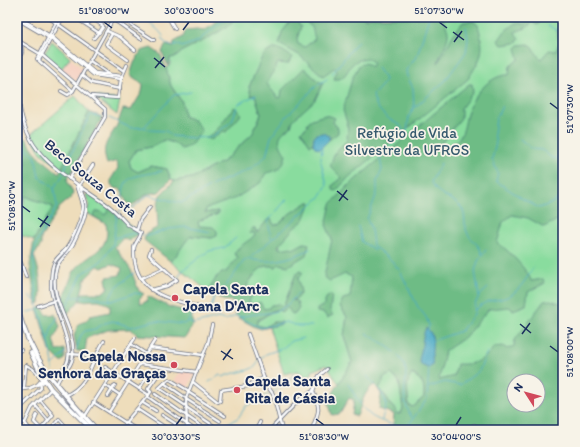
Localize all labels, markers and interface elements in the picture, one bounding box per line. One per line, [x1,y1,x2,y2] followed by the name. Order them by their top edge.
[79,4,130,17] text: 51°08'00"W
[164,4,214,17] text: 30°03'00"S
[414,4,464,17] text: 51°07'30"W
[563,84,576,134] text: 51°07'30"W
[345,124,469,159] park label: Refúgio de Vida Silvestre da UFRGS
[41,135,141,221] street label: Beco Souza Costa
[5,180,18,231] text: 51°08'30"W
[182,280,269,315] place label: Capela Santa Joana D'Arc
[170,293,180,303] marker: Capela Santa Joana D'Arc
[563,326,576,377] text: 51°08'00"W
[38,347,167,383] place label: Capela Nossa Senhora das Graças
[169,360,179,370] marker: Capela Nossa Senhora das Graças
[245,372,336,407] place label: Capela Santa Rita de Cássia
[506,373,546,413] north arrow
[511,381,526,394] text: N
[232,385,242,395] marker: Capela Santa Rita de Cássia
[152,430,201,443] text: 30°03'30"S
[299,430,350,443] text: 51°08'30"W
[431,430,481,443] text: 30°04'00"S

